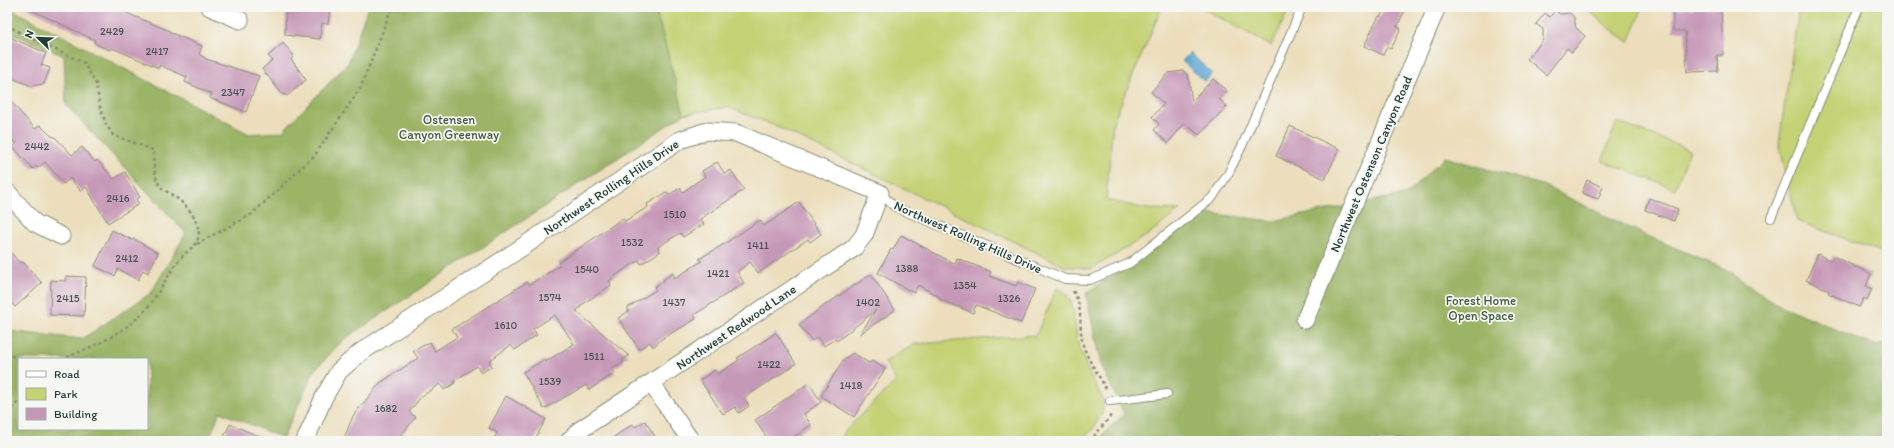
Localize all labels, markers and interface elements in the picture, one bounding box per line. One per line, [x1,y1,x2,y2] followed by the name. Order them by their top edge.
[18,18,58,58] north arrow
[100,25,124,38] house number: 2429
[22,28,37,40] text: N
[146,45,169,58] house number: 2417
[1327,74,1415,254] street label: Northwest Ostenson Canyon Road
[221,86,245,99] house number: 2347
[399,112,499,142] park label: Ostensen Canyon Greenway
[540,136,682,238] street label: Northwest Rolling Hills Drive
[25,140,50,153] house number: 2442
[106,192,130,205] house number: 2416
[892,198,1044,276] street label: Northwest Rolling Hills Drive
[664,208,687,221] house number: 1510
[621,236,644,249] house number: 1532
[747,239,769,252] house number: 1411
[115,252,139,265] house number: 2412
[895,262,919,275] house number: 1388
[575,263,599,276] house number: 1540
[707,267,729,280] house number: 1421
[953,279,977,292] house number: 1354
[673,281,799,373] street label: Northwest Redwood Lane
[539,291,562,304] house number: 1574
[56,292,80,305] house number: 2415
[998,292,1021,305] house number: 1326
[1446,293,1516,323] park label: Forest Home Open Space
[662,296,686,309] house number: 1437
[856,296,880,309] house number: 1402
[495,319,518,332] house number: 1610
[583,350,605,363] house number: 1511
[18,358,148,430] legend
[757,358,781,371] house number: 1422
[54,367,80,381] text: Road
[539,375,562,388] house number: 1539
[840,379,862,392] house number: 1418
[54,387,78,401] text: Park
[375,402,398,415] house number: 1682
[54,407,98,421] text: Building

